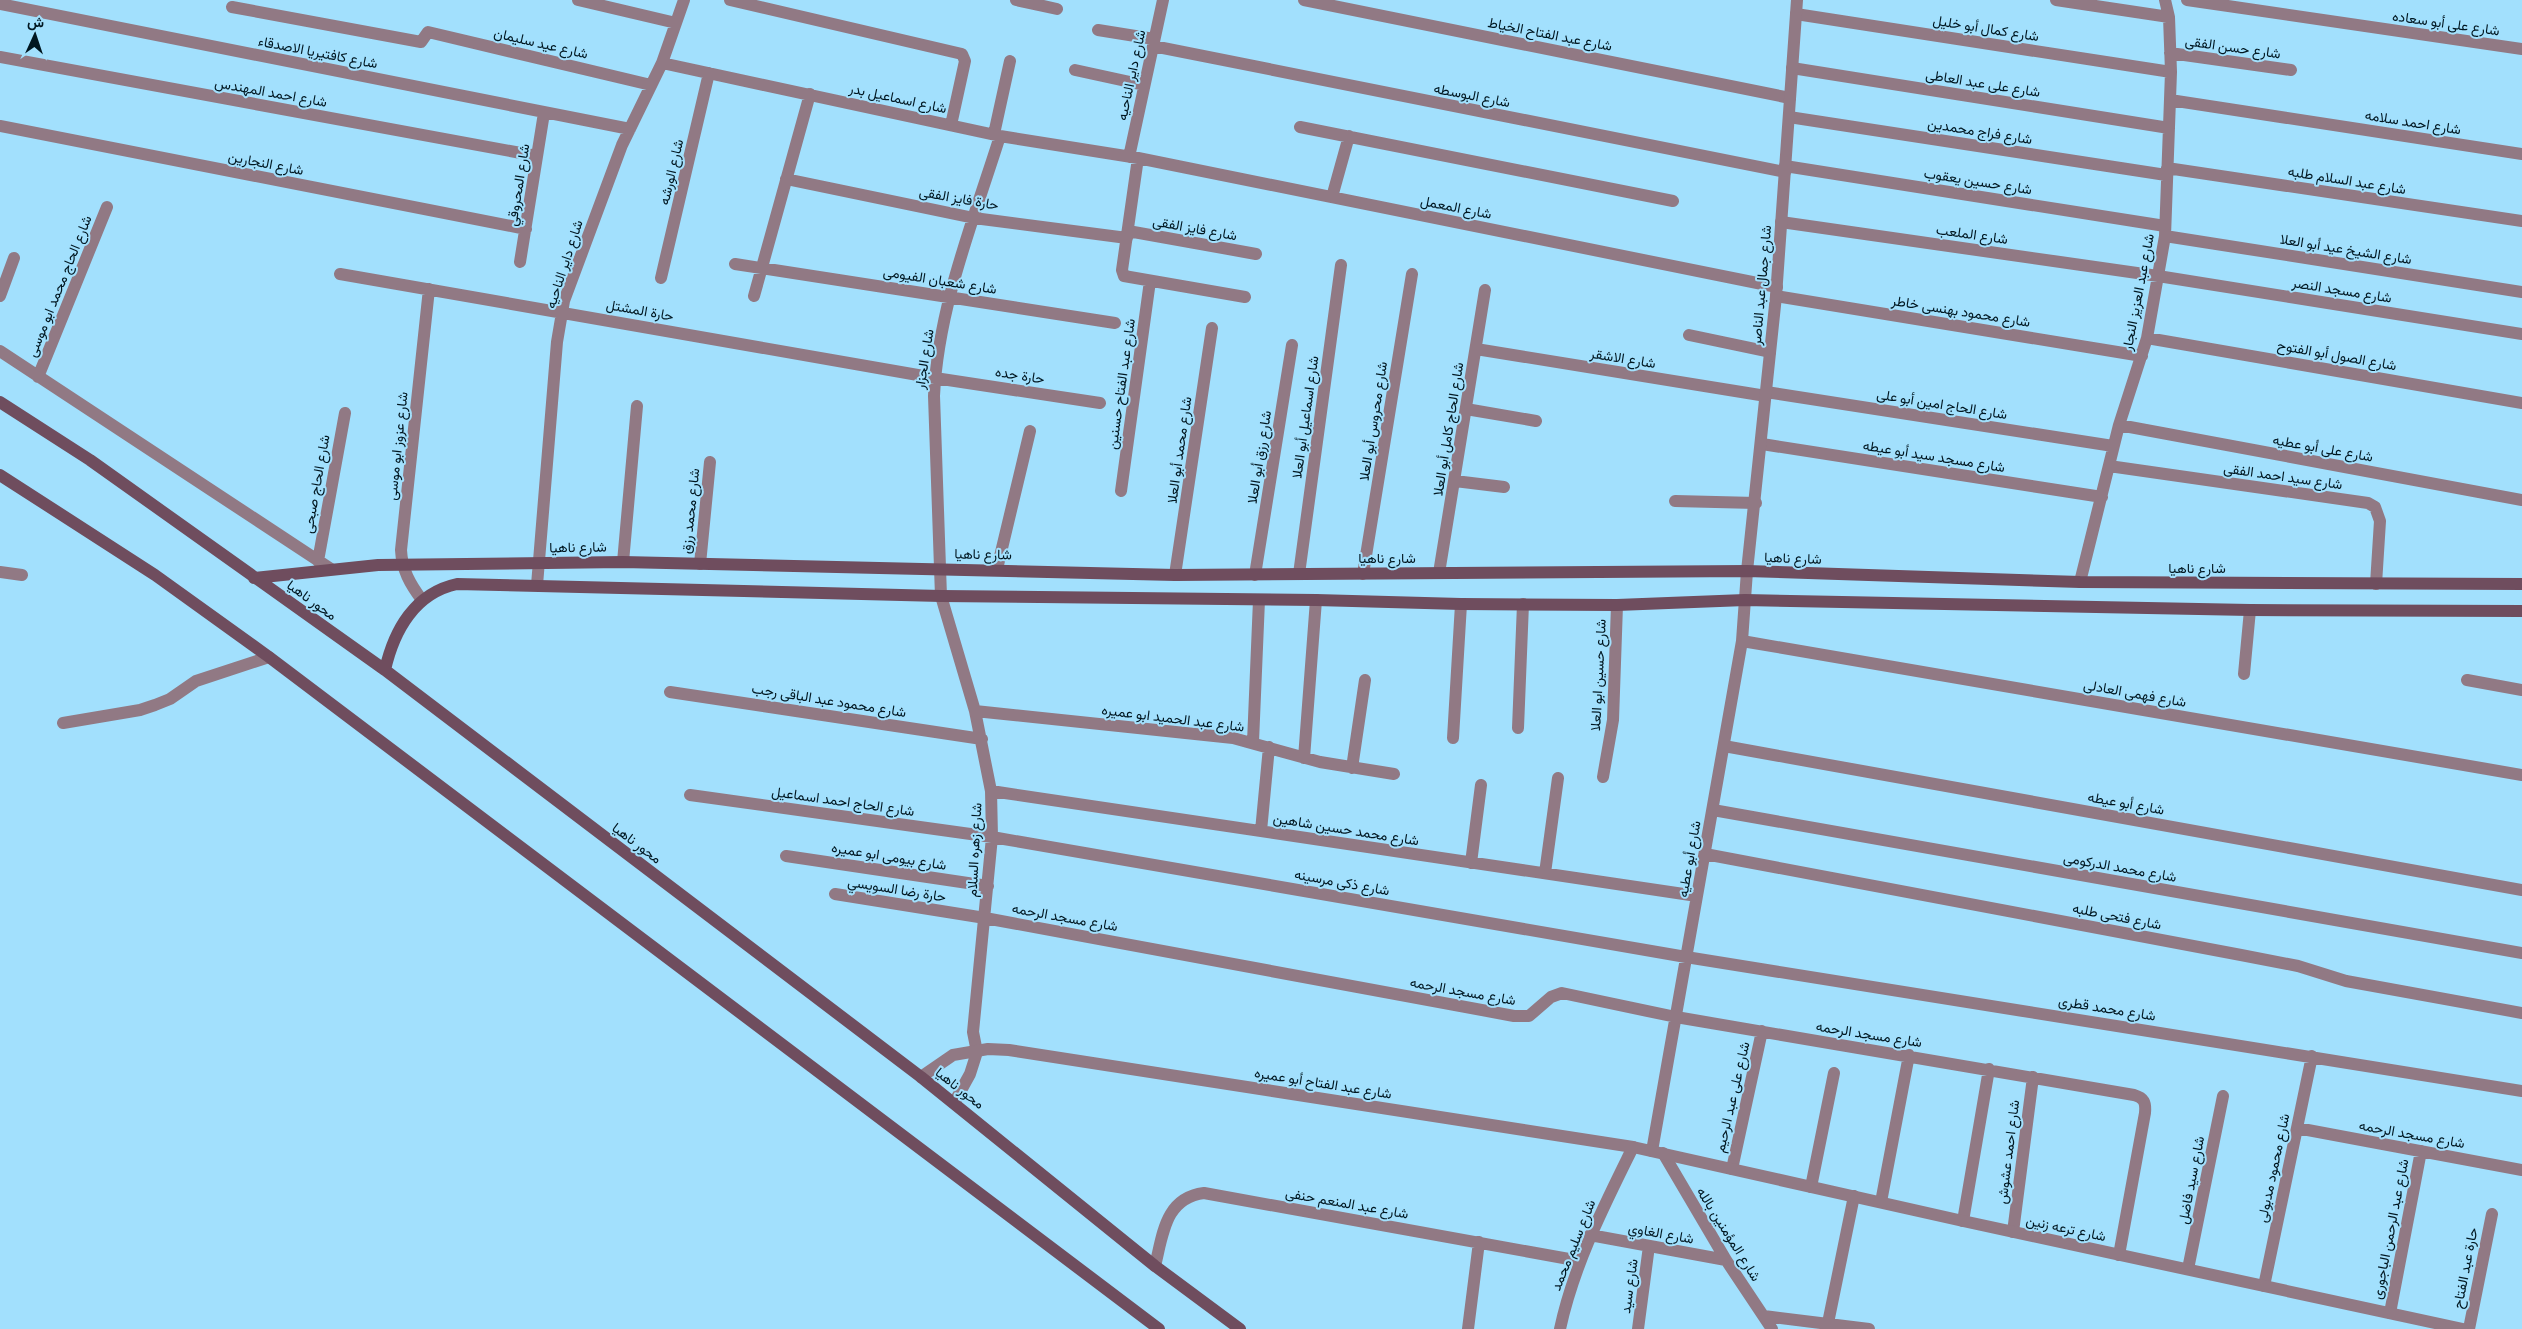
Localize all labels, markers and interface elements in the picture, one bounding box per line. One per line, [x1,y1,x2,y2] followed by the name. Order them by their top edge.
[2391,9,2501,41] street label: شارع على أبو سعاده
[10,10,60,60] north arrow
[1931,13,2040,47] street label: شارع كمال أبو خليل
[27,15,45,32] text: ش
[1486,15,1613,57] street label: شارع عبد الفتاح الخياط
[492,25,589,65] street label: شارع عيد سليمان
[1115,28,1151,122] street label: شارع داير الناحيه
[2184,33,2282,65] street label: شارع حسن الفقى
[256,34,379,74] street label: شارع كافتيريا الاصدقاء
[1924,67,2041,103] street label: شارع على عبد العاطى
[213,75,328,113] street label: شارع احمد المهندس
[846,81,948,119] street label: شارع اسماعيل بدر
[1432,81,1511,113] street label: شارع البوسطه
[2363,107,2462,140] street label: شارع احمد سلامه
[1926,116,2033,150] street label: شارع فراج محمدين
[657,138,689,207] street label: شارع الورشه
[505,143,536,228] street label: شارع المحروقي
[226,149,305,181] street label: شارع النجارين
[2286,164,2407,200] street label: شارع عبد السلام طلبه
[1922,166,2033,200] street label: شارع حسين يعقوب
[918,184,1000,215] street label: حارة فايز الفقى
[1418,193,1493,225] street label: شارع المعمل
[24,213,97,360] street label: شارع الحاج محمد ابو موسى
[1151,214,1238,246] street label: شارع فايز الفقى
[543,218,589,311] street label: شارع داير الناحيه
[1935,222,2009,250] street label: شارع الملعب
[1749,224,1777,347] street label: شارع جمال عبد الناصر
[2120,232,2160,353] street label: شارع عبد العزيز النجار
[2279,232,2413,270] street label: شارع الشيخ عيد أبو العلا
[882,264,998,300] street label: شارع شعبان الفيومى
[2290,275,2393,309] street label: شارع مسجد النصر
[1889,293,2031,333] street label: شارع محمود بهنسى خاطر
[605,297,675,326] street label: حارة المشتل
[1105,318,1141,451] street label: شارع عبد الفتاح حسنين
[912,328,940,392] street label: شارع الجزار
[2276,338,2398,376] street label: شارع الصول أبو الفتوح
[1588,346,1657,374] street label: شارع الاشقر
[1289,355,1324,480] street label: شارع اسماعيل أبو العلا
[1357,360,1393,482] street label: شارع محروس أبو العلا
[1431,361,1469,498] street label: شارع الحاج كامل أبو العلا
[994,364,1046,389] street label: حارة جده
[1875,387,2008,425] street label: شارع الحاج امين أبو على
[384,391,414,501] street label: شارع عزوز ابو موسى
[1165,396,1197,505] street label: شارع محمد أبو العلا
[1245,409,1277,505] street label: شارع رزق أبو العلا
[2271,432,2374,468] street label: شارع على أبو عطيه
[300,434,335,535] street label: شارع الحاج صبحى
[1861,438,2006,478] street label: شارع مسجد سيد أبو عيطه
[2222,461,2343,495] street label: شارع سيد احمد الفقى
[679,468,705,555] street label: شارع محمد رزق
[549,539,607,559] street label: شارع ناهيا
[954,546,1012,566] street label: شارع ناهيا
[1764,550,1822,570] street label: شارع ناهيا
[1358,551,1416,569] street label: شارع ناهيا
[2168,561,2226,579] street label: شارع ناهيا
[283,577,339,625] street label: محور ناهيا
[1588,619,1612,732] street label: شارع حسين ابو العلا
[2082,677,2188,713] street label: شارع فهمى العادلى
[750,681,907,723] street label: شارع محمود عبد الباقى رجب
[1100,702,1245,738] street label: شارع عبد الحميد ابو عميره
[770,784,915,822] street label: شارع الحاج احمد اسماعيل
[2086,789,2165,821] street label: شارع أبو عيطه
[965,802,987,898] street label: شارع زهره السلام
[1271,811,1420,851] street label: شارع محمد حسين شاهين
[608,820,664,868] street label: محور ناهيا
[1675,820,1707,899] street label: شارع أبو عطيه
[830,840,948,876] street label: شارع بيومى ابو عميره
[2062,850,2178,888] street label: شارع محمد الدركومى
[1293,867,1391,901] street label: شارع ذكى مرسينه
[846,874,947,909] street label: حارة رضا السويسي
[2070,900,2163,935] street label: شارع فتحى طلبه
[1010,901,1119,937] street label: شارع مسجد الرحمه
[1408,975,1517,1011] street label: شارع مسجد الرحمه
[2057,993,2157,1027] street label: شارع محمد قطرى
[1814,1019,1923,1053] street label: شارع مسجد الرحمه
[1712,1040,1755,1155] street label: شارع على عبد الرحيم
[931,1065,987,1114] street label: محور ناهيا
[1253,1065,1393,1105] street label: شارع عبد الفتاح أبو عميره
[1995,1099,2025,1205] street label: شارع احمد عشوش
[2255,1112,2295,1225] street label: شارع محمود مدبولى
[2357,1118,2466,1154] street label: شارع مسجد الرحمه
[2176,1135,2210,1226] street label: شارع سيد فاضل
[2370,1158,2414,1301] street label: شارع عبد الرحمن الباجورى
[1284,1185,1410,1225] street label: شارع عبد المنعم حنفى
[1691,1185,1763,1285] street label: شارع المؤمنين بالله
[1548,1198,1601,1294] street label: شارع سليم محمد
[2024,1213,2107,1247] street label: شارع ترعه زنين
[1626,1220,1695,1251] street label: شارع الغاوي
[2450,1226,2484,1310] street label: حارة عبد الفتاح
[1618,1258,1644,1315] street label: شارع سيد

